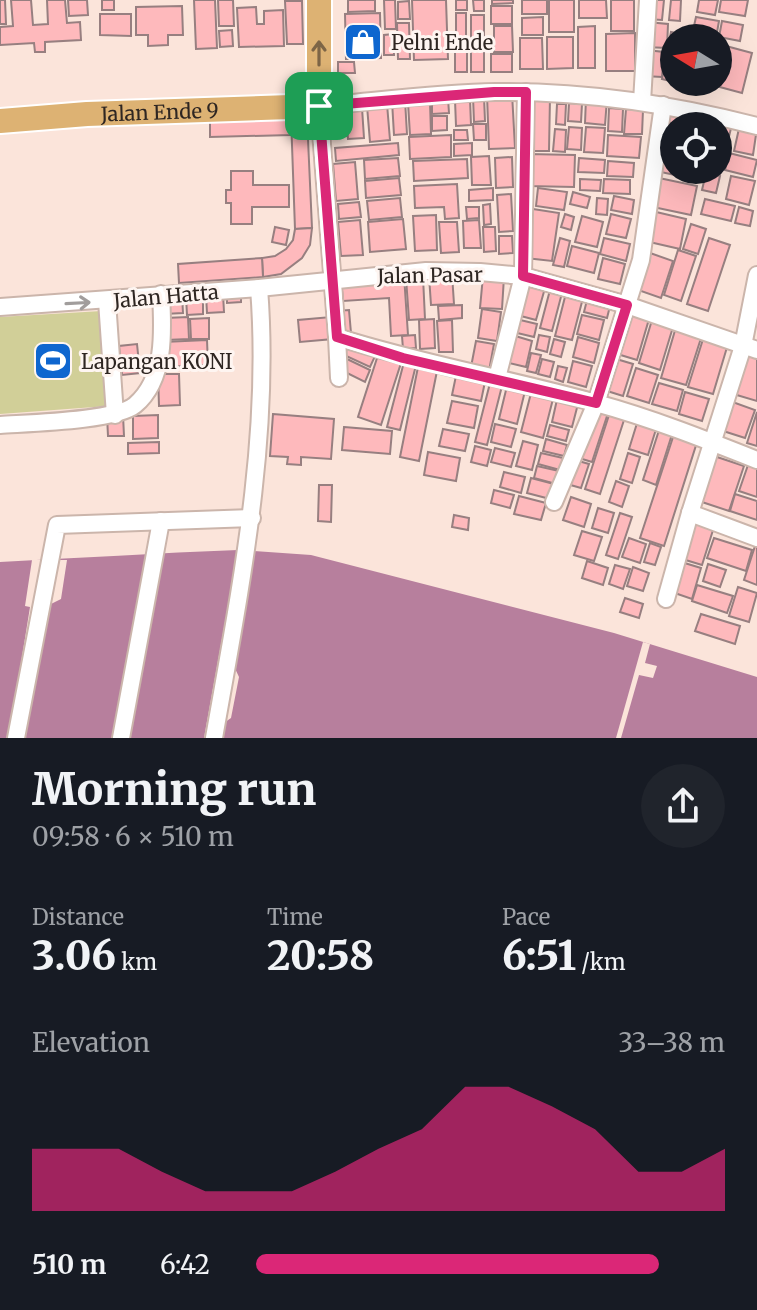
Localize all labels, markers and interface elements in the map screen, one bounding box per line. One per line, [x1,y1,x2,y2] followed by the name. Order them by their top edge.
[342,21,384,63] shop icon: Pelni Ende
[660,24,732,96] north arrow
[660,24,732,184] map controls
[391,30,493,55] place label: Pelni Ende
[311,40,327,67] one-way arrow
[285,72,353,140] pin
[297,84,341,128] icon: arrive
[99,97,219,126] street label: Jalan Ende 9
[660,112,732,184] button: locate
[376,262,483,288] street label: Jalan Pasar
[111,279,220,313] street label: Jalan Hatta
[64,295,91,310] one-way arrow
[32,340,74,382] sports icon: Lapangan KONI
[81,349,233,374] place label: Lapangan KONI
[32,762,316,817] text: Morning run
[641,764,725,848] button: share
[32,820,234,853] text: 09:58 · 6 × 510 m
[32,903,124,931] text: Distance
[267,903,323,931] text: Time
[502,903,550,931] text: Pace
[32,931,116,981] text: 3.06
[267,931,374,981] text: 20:58
[502,931,576,981] text: 6:51
[116,948,157,976] text: km
[576,948,626,976] text: /km
[32,1026,150,1059] text: Elevation
[618,1026,725,1059] text: 33–38 m
[32,1248,107,1281] text: 510 m
[160,1248,210,1281] text: 6:42

